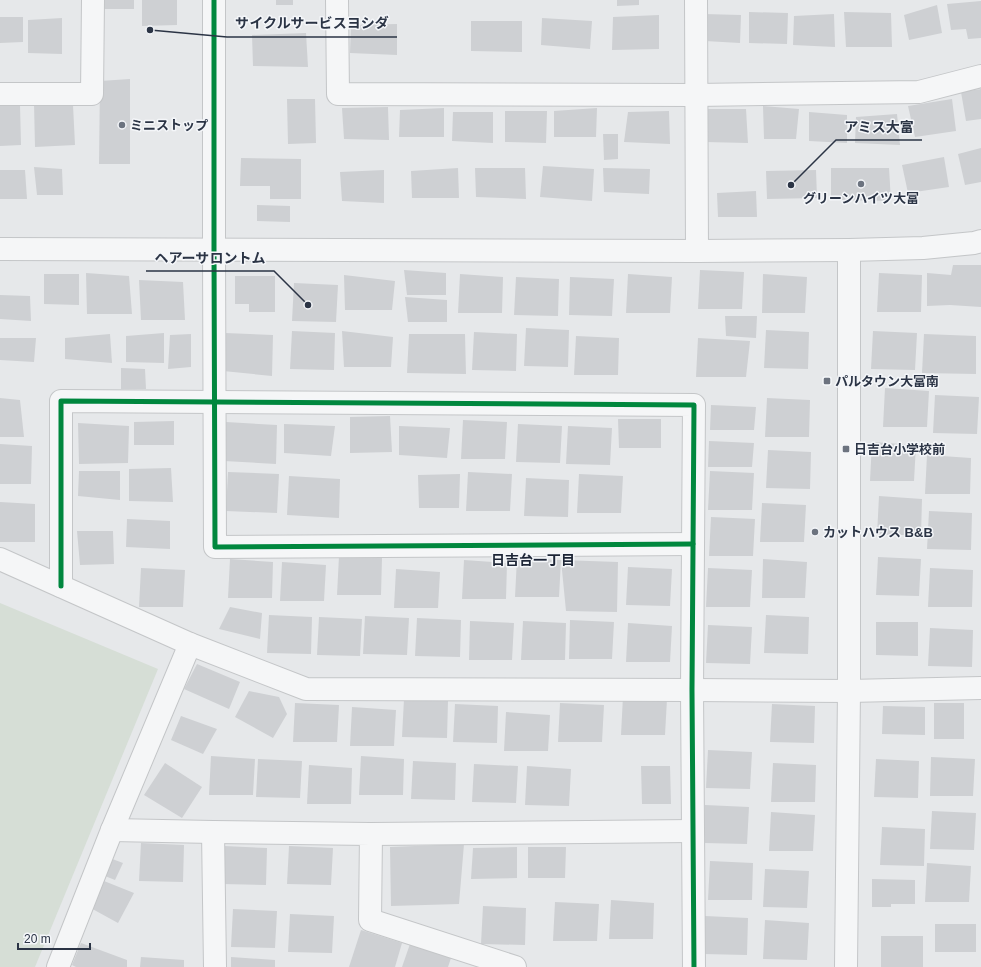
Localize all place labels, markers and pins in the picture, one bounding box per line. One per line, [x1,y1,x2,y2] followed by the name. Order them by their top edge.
[227,11,397,37] callout: サイクルサービスヨシダ
[836,114,922,140] callout: アミス大富
[130,118,208,133] place label: ミニストップ
[117,120,127,130] marker: ミニストップ
[856,179,866,189] marker: グリーンハイツ大富
[803,191,919,206] place label: グリーンハイツ大富
[146,245,274,271] callout: ヘアーサロントム
[835,374,939,389] place label: パルタウン大富南
[822,376,832,386] marker: パルタウン大富南
[854,442,945,457] place label: 日吉台小学校前
[841,444,851,454] marker: 日吉台小学校前
[823,525,933,540] place label: カットハウス B&B
[810,527,820,537] marker: カットハウス B&B

